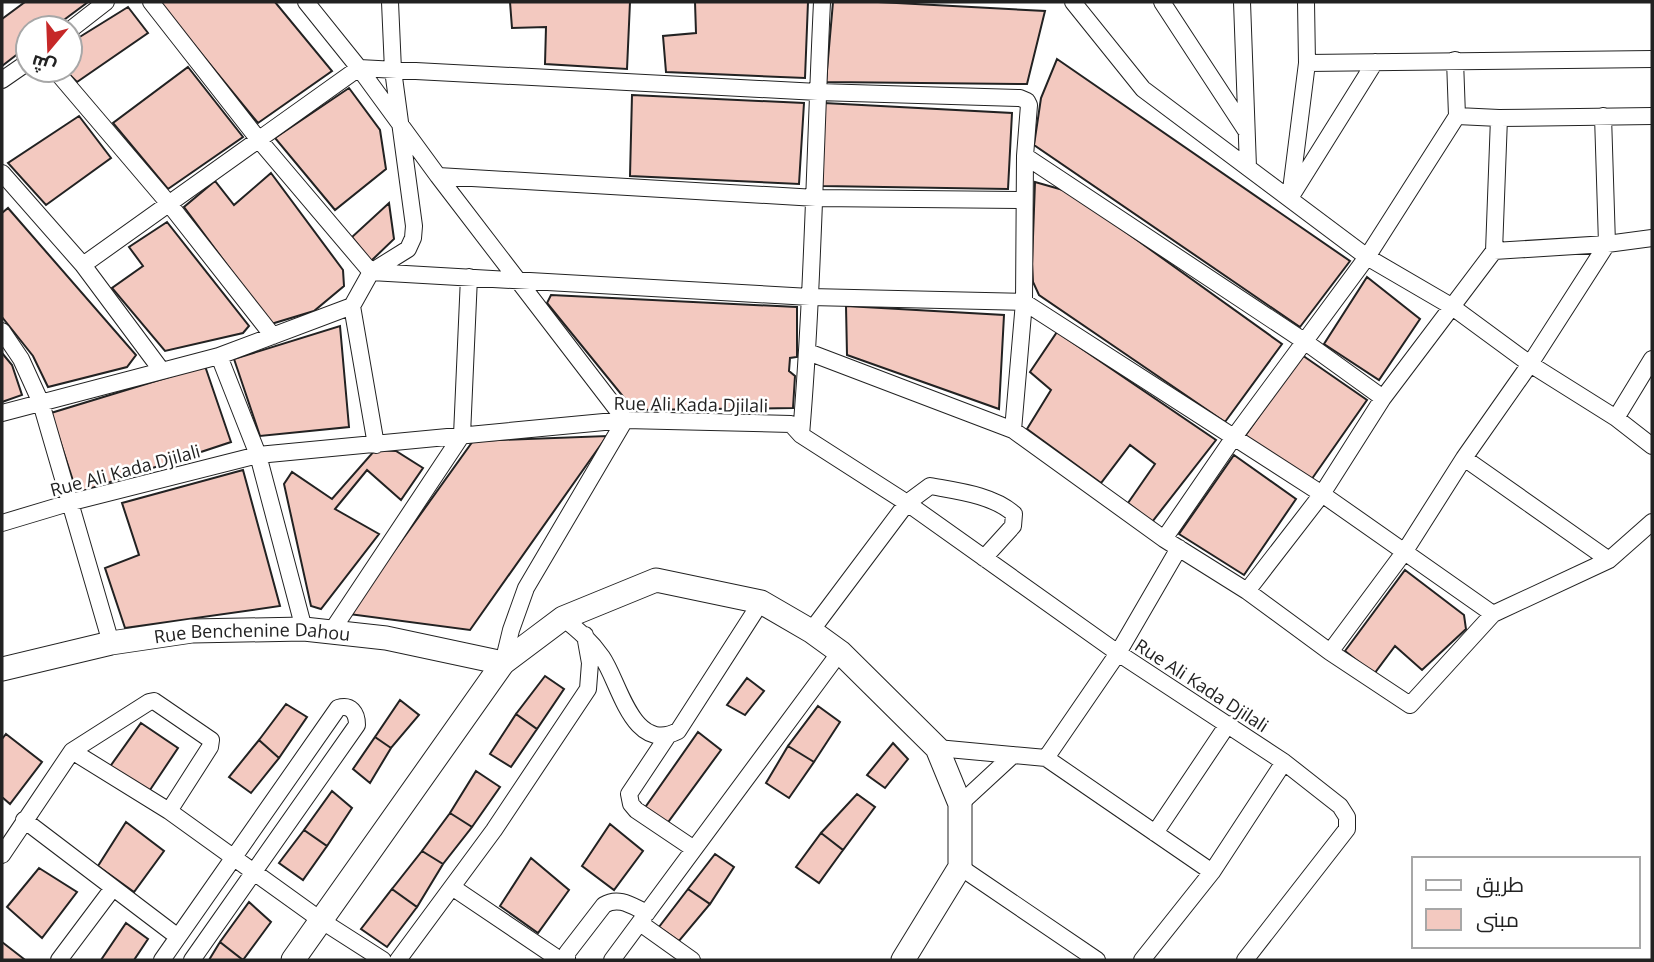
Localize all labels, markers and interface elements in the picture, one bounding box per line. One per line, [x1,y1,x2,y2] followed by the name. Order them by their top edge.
[14,14,84,84] north arrow
[28,49,59,81] text: ش
[614,391,768,417] street label: Rue Ali Kada Djilali
[47,438,203,502] street label: Rue Ali Kada Djilali
[152,617,352,649] street label: Rue Benchenine Dahou
[1131,633,1273,737] street label: Rue Ali Kada Djilali
[1412,857,1640,948] legend
[1476,870,1524,898] text: طريق
[1476,905,1519,933] text: مبنى

